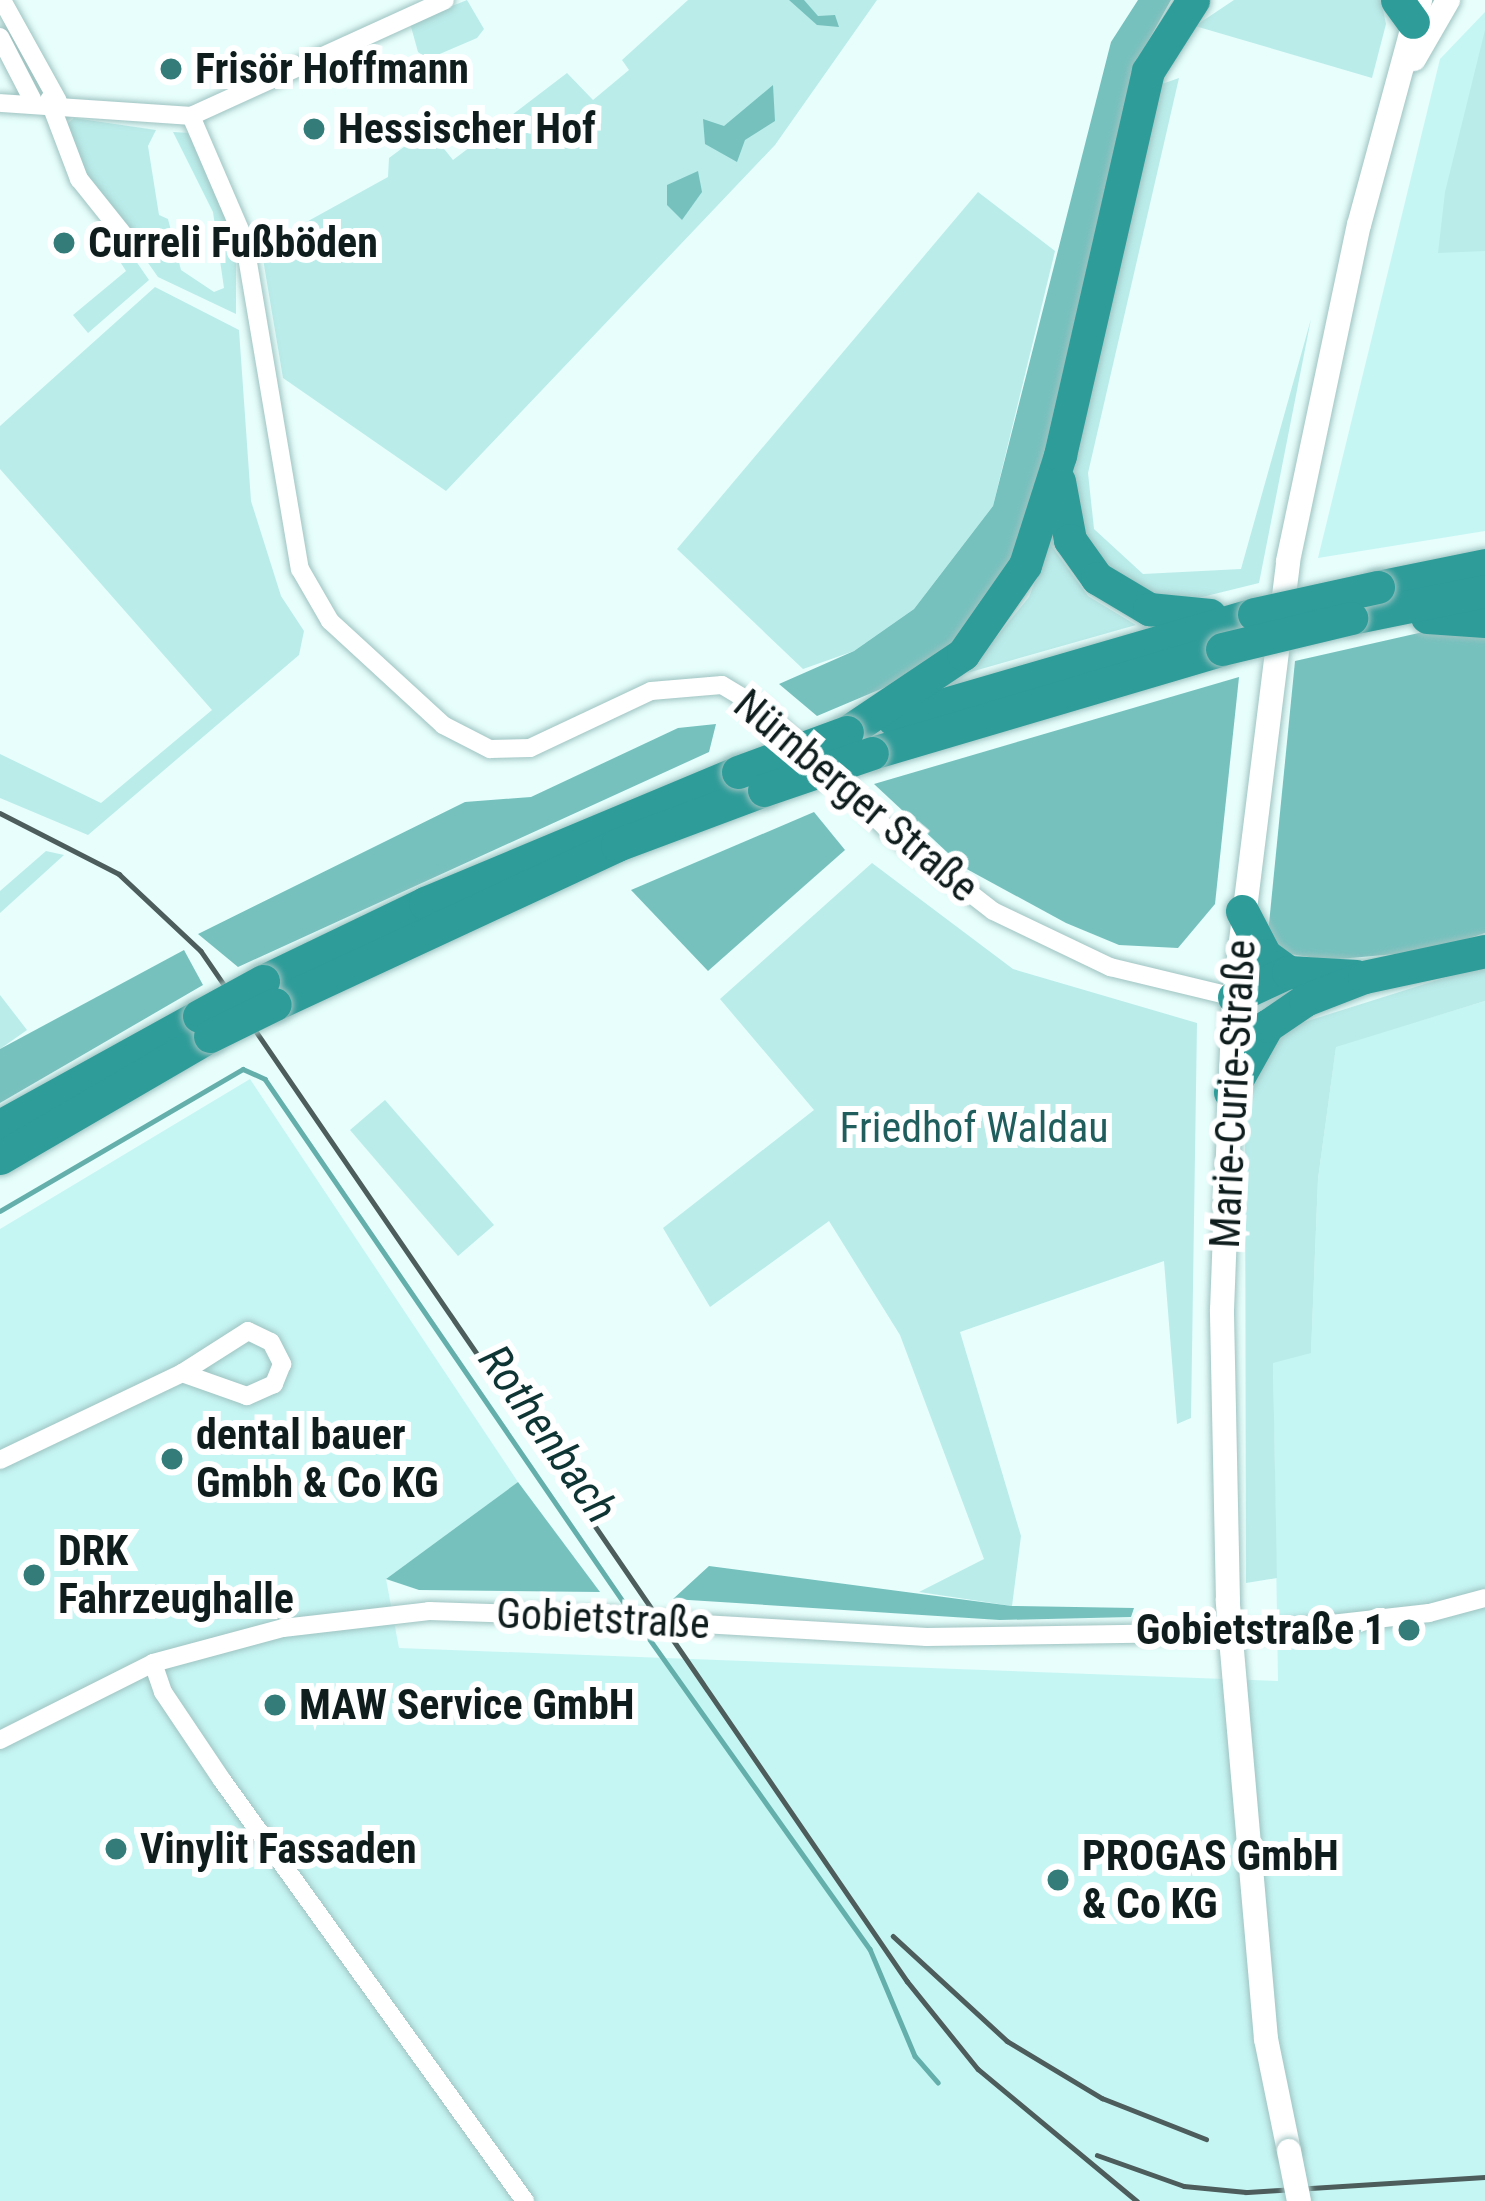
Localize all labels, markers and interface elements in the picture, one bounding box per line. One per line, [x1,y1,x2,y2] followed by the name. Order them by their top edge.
[195,44,469,94] place label: Frisör Hoffmann
[158,56,184,82] marker: Frisör Hoffmann
[338,104,596,154] place label: Hessischer Hof
[301,116,327,142] marker: Hessischer Hof
[88,218,378,268] place label: Curreli Fußböden
[51,230,77,256] marker: Curreli Fußböden
[724,679,988,913] street label: Nürnberger Straße
[1200,938,1266,1250] street label: Marie-Curie-Straße
[839,1103,1109,1153] park label: Friedhof Waldau
[467,1335,629,1533] water label: Rothenbach
[196,1410,439,1508] place label: dental bauer Gmbh & Co KG
[159,1446,185,1472] marker: dental bauer Gmbh & Co KG
[58,1526,294,1624] place label: DRK Fahrzeughalle
[21,1562,47,1588] marker: DRK Fahrzeughalle
[495,1588,711,1650] street label: Gobietstraße
[1136,1605,1385,1655] place label: Gobietstraße 1
[1396,1617,1422,1643] marker: Gobietstraße 1
[299,1680,635,1730] place label: MAW Service GmbH
[262,1692,288,1718] marker: MAW Service GmbH
[140,1824,417,1874] place label: Vinylit Fassaden
[1082,1831,1339,1930] place label: PROGAS GmbH & Co KG
[103,1836,129,1862] marker: Vinylit Fassaden
[1045,1867,1071,1893] marker: PROGAS GmbH & Co KG

